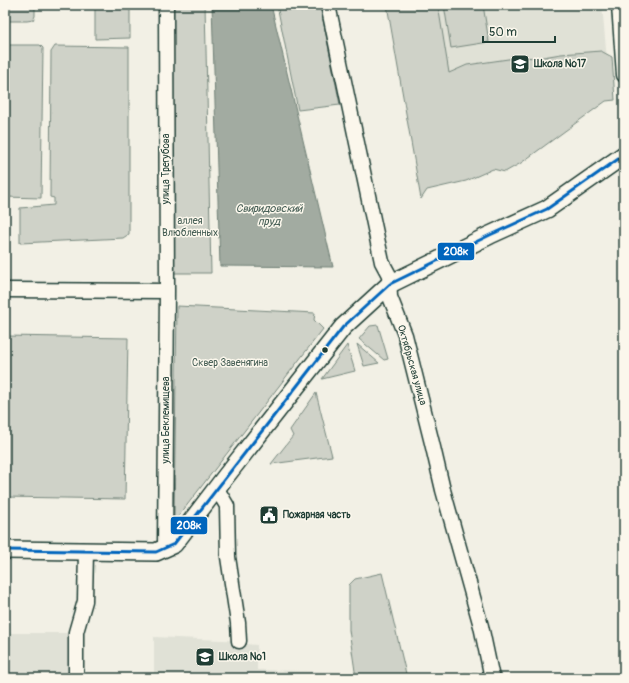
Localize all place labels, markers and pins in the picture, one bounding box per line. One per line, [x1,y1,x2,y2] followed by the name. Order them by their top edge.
[509,53,531,75] school or university icon: Школа №17
[533,58,587,70] place label: Школа №17
[320,345,330,355] unlabelled marker
[258,504,280,526] public building icon: Пожарная часть
[283,509,351,521] place label: Пожарная часть
[194,646,216,668] school or university icon: Школа №1
[218,651,266,663] place label: Школа №1

